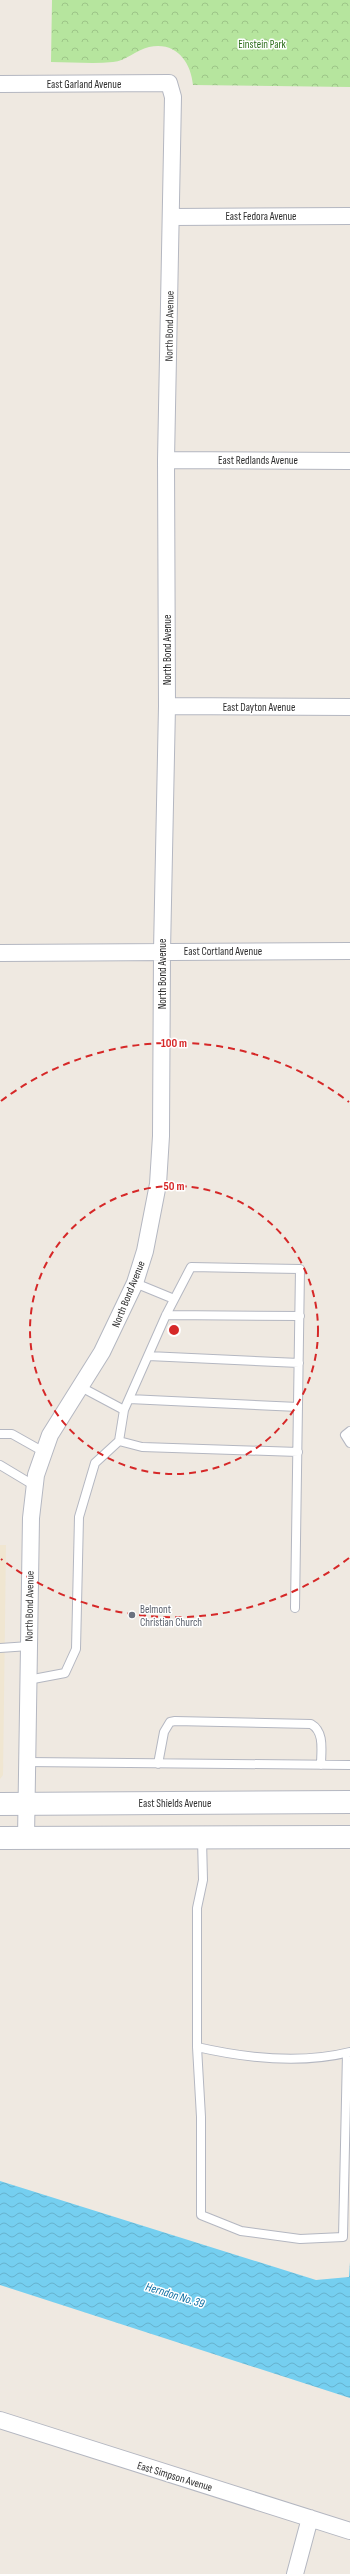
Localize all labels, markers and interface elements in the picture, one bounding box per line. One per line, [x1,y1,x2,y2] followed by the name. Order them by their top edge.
[238,38,287,51] park label: Einstein Park
[47,78,121,91] street label: East Garland Avenue
[225,210,297,223] street label: East Fedora Avenue
[162,291,177,361] street label: North Bond Avenue
[218,454,298,467] street label: East Redlands Avenue
[161,615,174,685] street label: North Bond Avenue
[223,701,295,714] street label: East Dayton Avenue
[156,939,169,1009] street label: North Bond Avenue
[184,945,262,958] street label: East Cortland Avenue
[161,1036,187,1051] text: 100 m
[164,1179,184,1194] text: 50 m
[109,1259,148,1329] street label: North Bond Avenue
[167,1323,181,1337] centre of rings
[22,1571,37,1641] street label: North Bond Avenue
[140,1603,202,1629] place label: Belmont Christian Church
[127,1610,137,1620] marker: Belmont Christian Church
[139,1797,211,1810] street label: East Shields Avenue
[144,2279,207,2312] water label: Herndon No. 39
[136,2459,214,2494] street label: East Simpson Avenue

